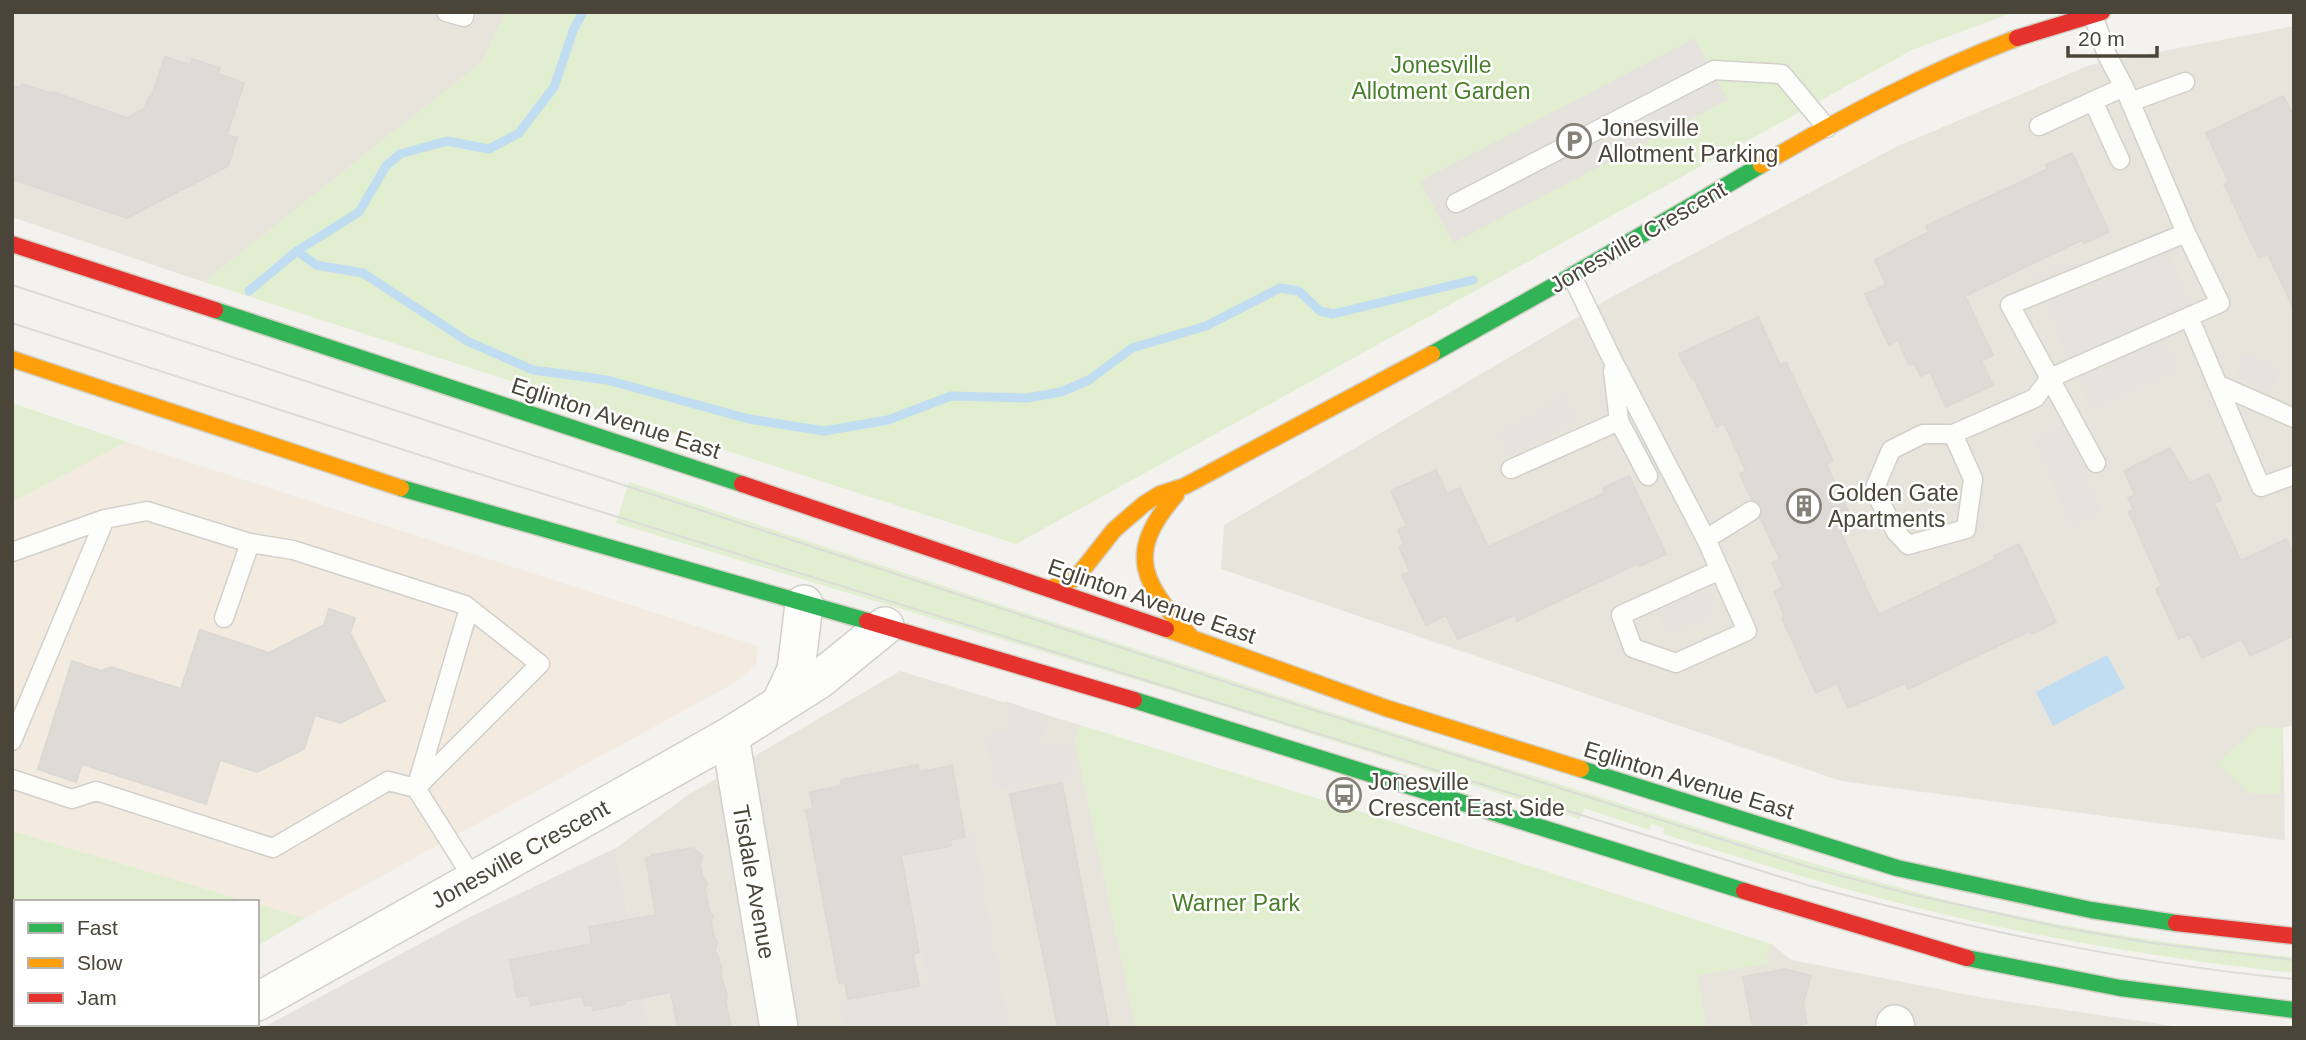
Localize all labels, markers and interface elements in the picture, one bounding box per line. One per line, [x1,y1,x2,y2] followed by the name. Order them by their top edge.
[2068,14,2157,58] scale bar
[2078,27,2125,50] text: 20 m
[1352,52,1530,104] park label: Jonesville Allotment Garden
[1598,115,1778,167] place label: Jonesville Allotment Parking
[1555,122,1593,160] parking icon: Jonesville Allotment Parking
[1545,176,1731,298] street label: Jonesville Crescent
[508,372,724,464] street label: Eglinton Avenue East
[1828,480,1958,532] place label: Golden Gate Apartments
[1785,487,1823,525] building icon: Golden Gate Apartments
[1045,553,1260,649] street label: Eglinton Avenue East
[1581,736,1798,825] street label: Eglinton Avenue East
[1368,769,1565,821] place label: Jonesville Crescent East Side
[1325,776,1363,814] bus stop icon: Jonesville Crescent East Side
[426,794,614,914] street label: Jonesville Crescent
[728,803,780,961] street label: Tisdale Avenue
[1172,890,1301,916] park label: Warner Park
[14,900,259,1026] legend
[77,916,118,939] text: Fast
[77,951,123,974] text: Slow
[77,986,117,1009] text: Jam

